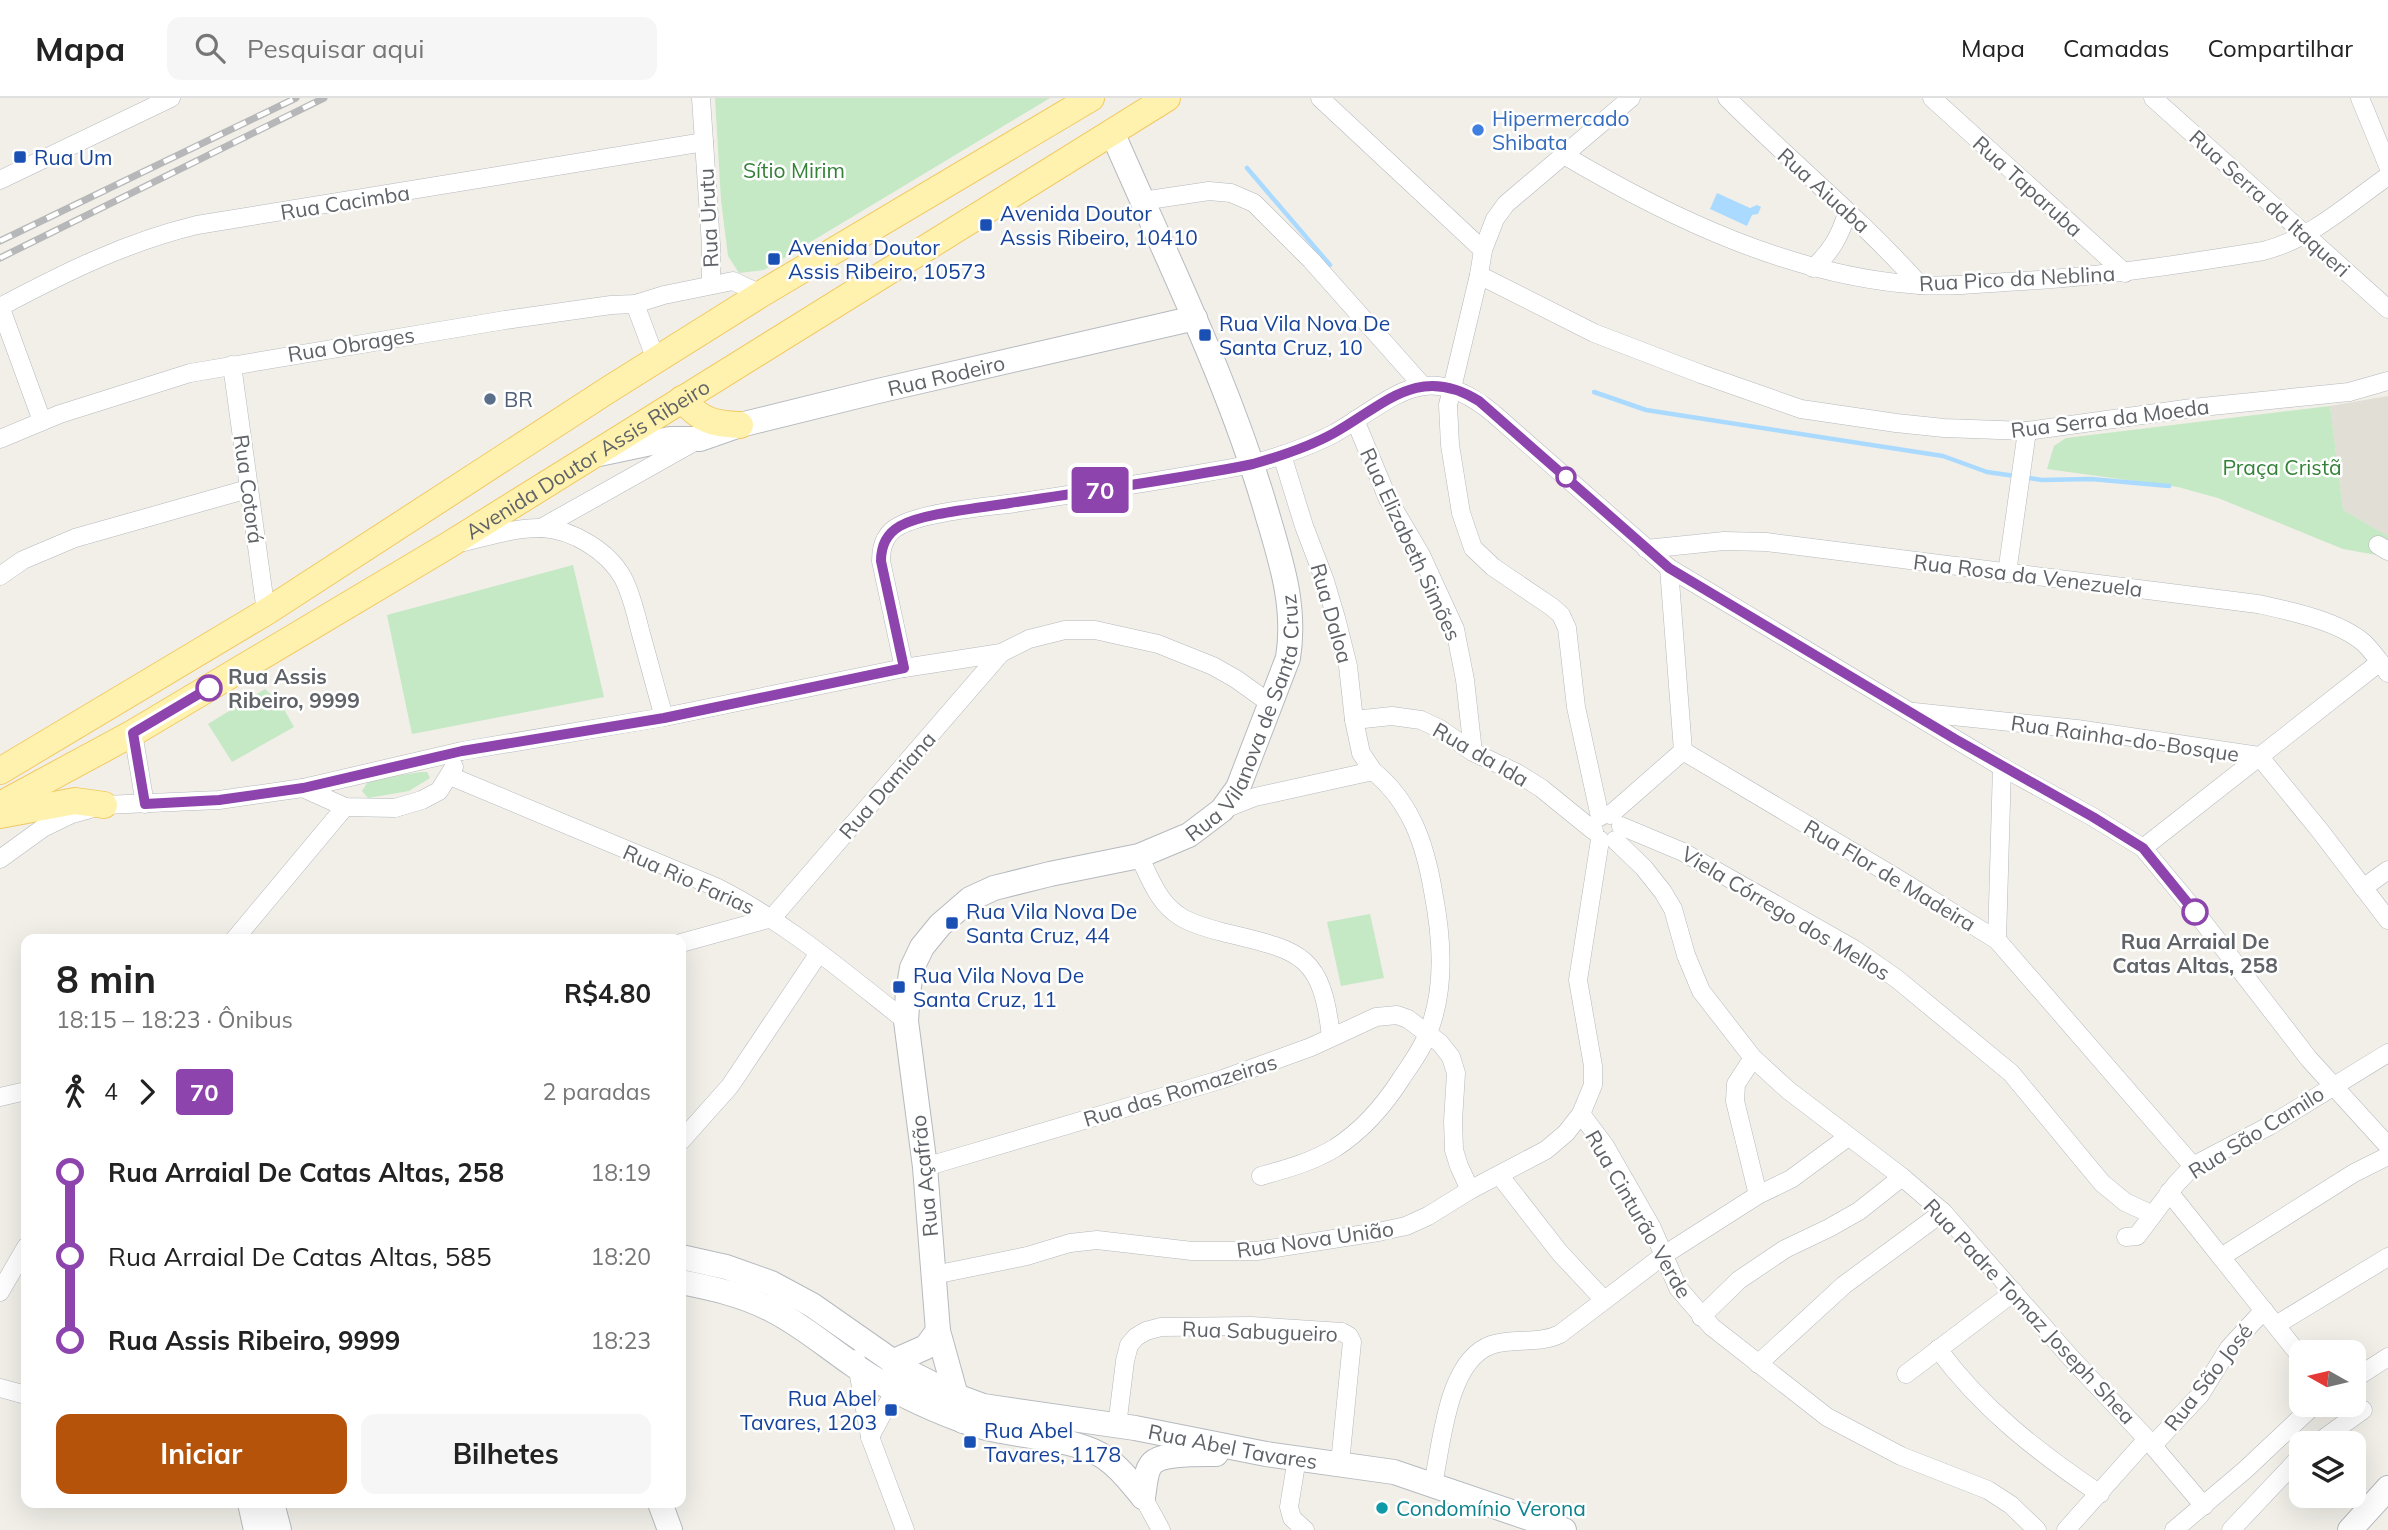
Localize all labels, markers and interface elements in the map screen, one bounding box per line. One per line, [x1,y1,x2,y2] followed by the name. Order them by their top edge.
[167,17,657,80] search box
[35,28,125,69] text: Mapa
[191,29,229,67] icon: search
[247,32,424,65] text: Pesquisar aqui
[1961,33,2025,63] text: Mapa
[2063,33,2170,63] text: Camadas
[2208,33,2353,63] text: Compartilhar
[1492,105,1630,155] place label: Hipermercado Shibata
[1470,122,1486,138] marker: Hipermercado Shibata
[2184,124,2356,282] street label: Rua Serra da Itaqueri
[1968,130,2088,242] street label: Rua Taparuba
[1773,142,1875,238] street label: Rua Aiuaba
[34,144,113,170] place label: Rua Um
[12,149,28,165] marker: Rua Um
[743,157,845,183] park label: Sítio Mirim
[692,168,724,268] street label: Rua Urutu
[279,179,411,225] street label: Rua Cacimba
[1000,200,1198,250] place label: Avenida Doutor Assis Ribeiro, 10410
[978,217,994,233] marker: Avenida Doutor Assis Ribeiro, 10410
[788,234,986,284] place label: Avenida Doutor Assis Ribeiro, 10573
[766,251,782,267] marker: Avenida Doutor Assis Ribeiro, 10573
[1918,260,2116,296] street label: Rua Pico da Neblina
[1219,310,1390,360] place label: Rua Vila Nova De Santa Cruz, 10
[286,321,416,367] street label: Rua Obrages
[1197,327,1213,343] marker: Rua Vila Nova De Santa Cruz, 10
[885,349,1007,401] street label: Rua Rodeiro
[460,373,714,544] street label: Avenida Doutor Assis Ribeiro
[504,386,533,412] place label: BR
[482,391,498,407] marker: BR
[2009,393,2211,443] street label: Rua Serra da Moeda
[228,433,270,545] street label: Rua Cotorá
[1355,443,1467,645] street label: Rua Elizabeth Simões
[2222,454,2342,480] park label: Praça Cristã
[1068,467,1132,513] line badge: 70
[1556,467,1576,487] unlabelled marker
[1086,475,1114,505] text: 70
[1912,548,2144,602] street label: Rua Rosa da Venezuela
[1305,560,1359,666] street label: Rua Daloa
[1180,593,1303,846] street label: Rua Vilanova de Santa Cruz
[228,663,360,713] place label: Rua Assis Ribeiro, 9999
[196,675,222,701] marker: Rua Assis Ribeiro, 9999
[2009,709,2241,767] street label: Rua Rainha-do-Bosque
[1429,716,1533,792] street label: Rua da Ida
[833,726,941,844] street label: Rua Damiana
[1799,813,1981,937] street label: Rua Flor de Madeira
[619,838,759,920] street label: Rua Rio Farias
[1677,840,1895,986] street label: Viela Córrego dos Mellos
[966,898,1137,948] place label: Rua Vila Nova De Santa Cruz, 44
[2182,899,2208,925] marker: Rua Arraial De Catas Altas, 258
[944,915,960,931] marker: Rua Vila Nova De Santa Cruz, 44
[2112,928,2278,978] place label: Rua Arraial De Catas Altas, 258
[56,955,156,1003] text: 8 min
[913,962,1084,1012] place label: Rua Vila Nova De Santa Cruz, 11
[564,977,651,1010] text: R$4.80
[891,979,907,995] marker: Rua Vila Nova De Santa Cruz, 11
[56,1005,293,1034] text: 18:15 – 18:23 · Ônibus
[1080,1048,1280,1132] street label: Rua das Romazeiras
[56,1073,94,1111] icon: walk
[128,1073,166,1111] icon: forward
[104,1077,118,1106] text: 4
[190,1077,219,1107] text: 70
[543,1077,651,1106] text: 2 paradas
[2183,1080,2329,1184] street label: Rua São Camilo
[905,1114,943,1238] street label: Rua Açafrão
[1580,1125,1698,1303] street label: Rua Cinturão Verde
[108,1156,504,1189] text: Rua Arraial De Catas Altas, 258
[591,1158,651,1187] text: 18:19
[1919,1193,2141,1429] street label: Rua Padre Tomaz Joseph Shea
[1235,1215,1395,1263] street label: Rua Nova União
[108,1240,492,1273] text: Rua Arraial De Catas Altas, 585
[591,1242,651,1271] text: 18:20
[1182,1315,1338,1347] street label: Rua Sabugueiro
[2158,1318,2258,1436] street label: Rua São José
[108,1324,400,1357] text: Rua Assis Ribeiro, 9999
[591,1326,651,1355] text: 18:23
[2289,1340,2366,1418] north arrow
[2289,1340,2366,1508] map controls
[740,1385,877,1435] place label: Rua Abel Tavares, 1203
[883,1402,899,1418] marker: Rua Abel Tavares, 1203
[56,1414,347,1494] button: Iniciar
[361,1414,651,1494] button: Bilhetes
[984,1417,1121,1467] place label: Rua Abel Tavares, 1178
[1146,1418,1319,1474] street label: Rua Abel Tavares
[2289,1431,2366,1508] button: layers
[962,1434,978,1450] marker: Rua Abel Tavares, 1178
[1396,1495,1586,1521] place label: Condomínio Verona
[1374,1500,1390,1516] marker: Condomínio Verona

